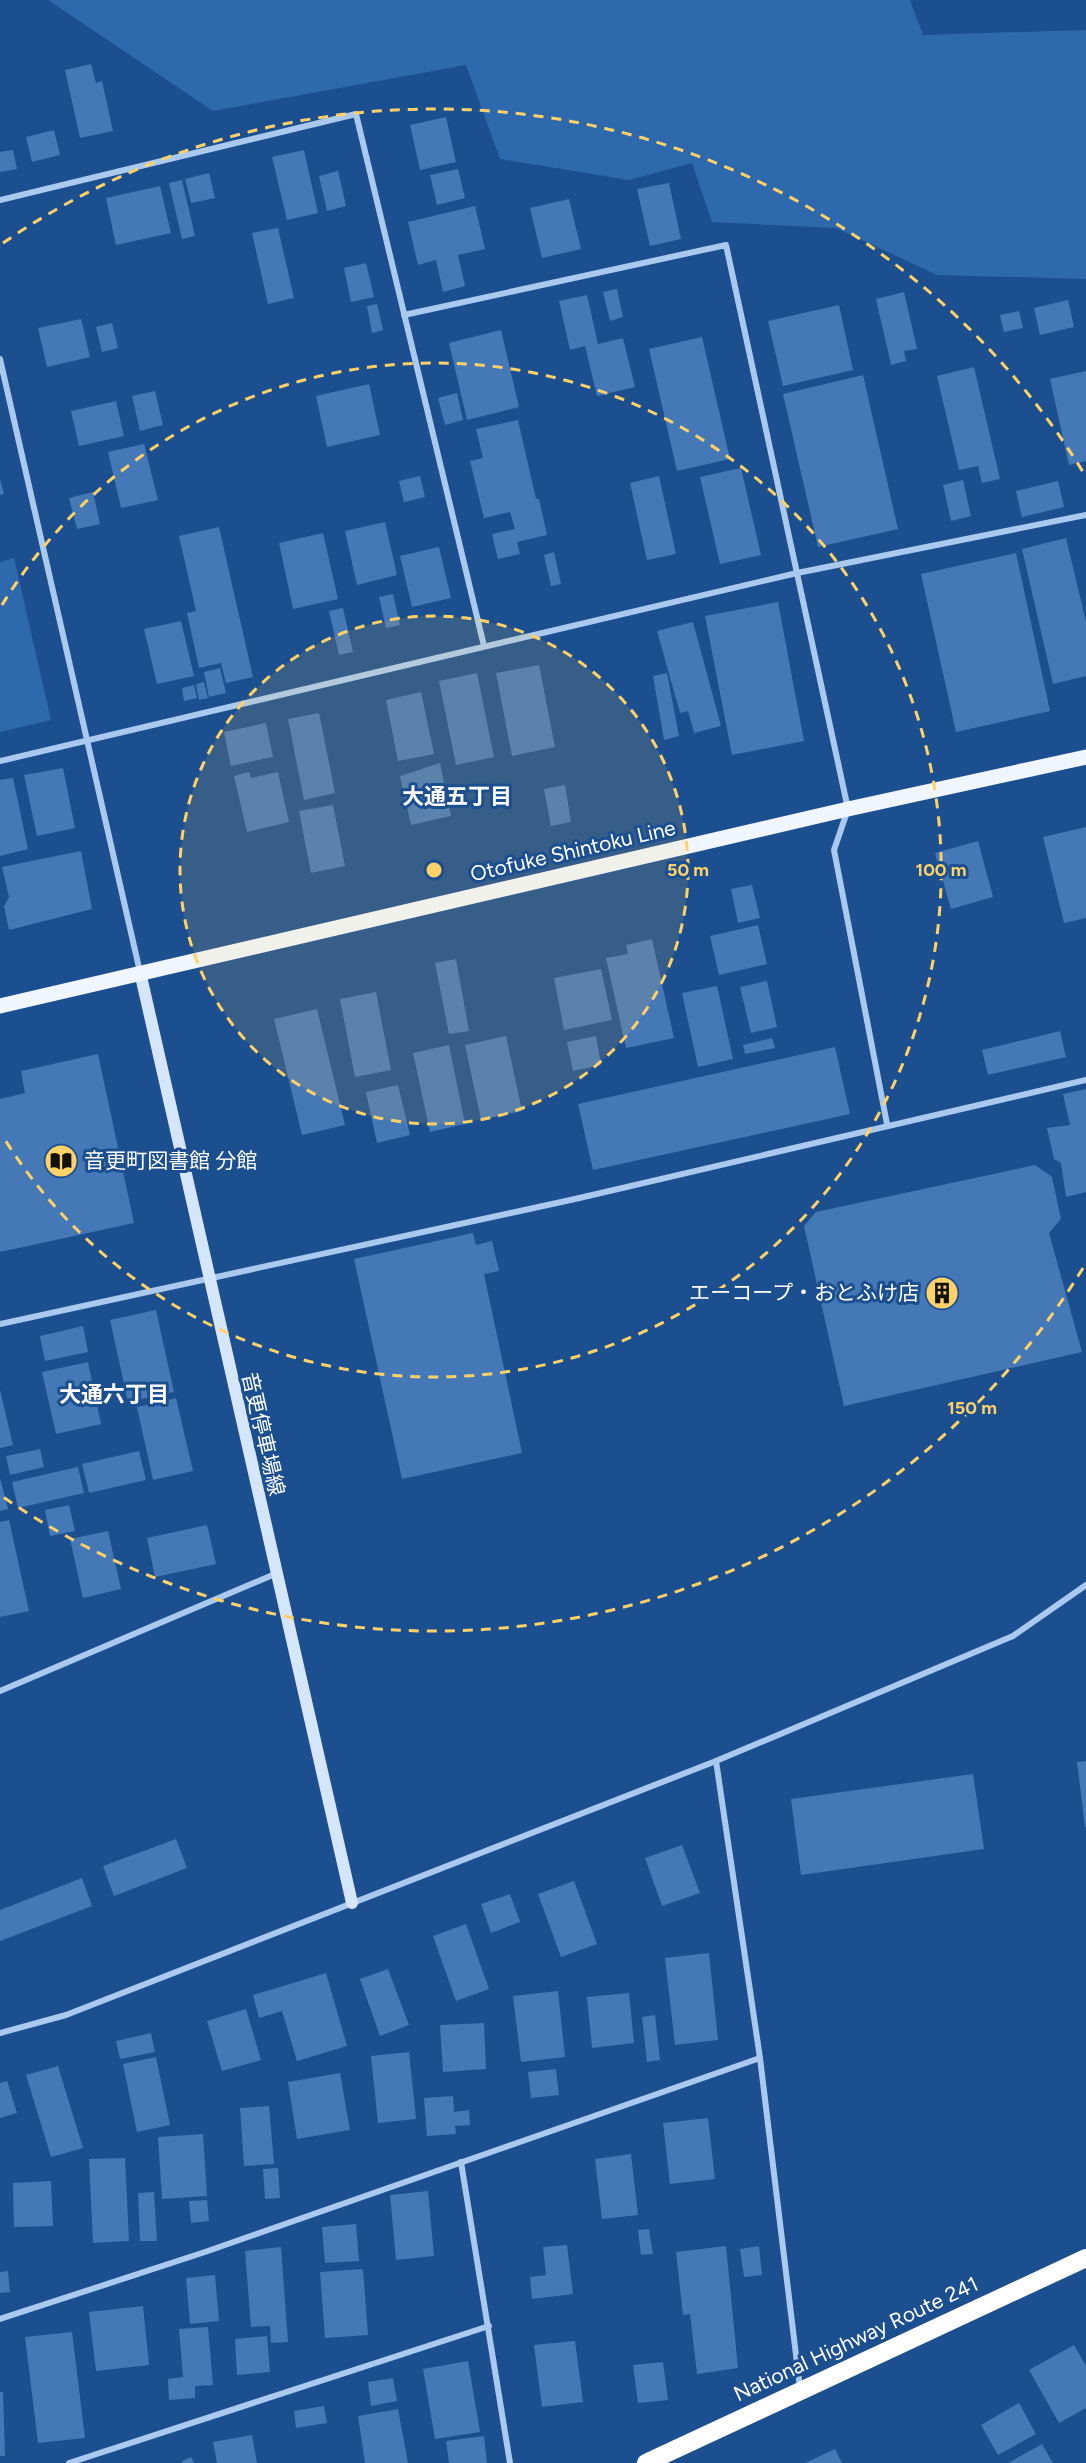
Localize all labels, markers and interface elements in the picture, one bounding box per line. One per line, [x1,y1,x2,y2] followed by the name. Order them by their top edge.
[402,783,512,810] district label: 大通五丁目
[468,815,678,886] street label: Otofuke Shintoku Line
[667,859,709,881] text: 50 m
[916,859,966,881] text: 100 m
[424,860,444,880] centre of rings
[43,1143,79,1179] library icon: 音更町図書館 分館
[84,1148,257,1173] place label: 音更町図書館 分館
[924,1275,960,1311] building icon: エーコープ・おとふけ店
[689,1280,919,1305] place label: エーコープ・おとふけ店
[237,1370,290,1498] street label: 音更停車場線
[59,1381,169,1408] district label: 大通六丁目
[947,1397,997,1419] text: 150 m
[730,2271,982,2406] street label: National Highway Route 241

